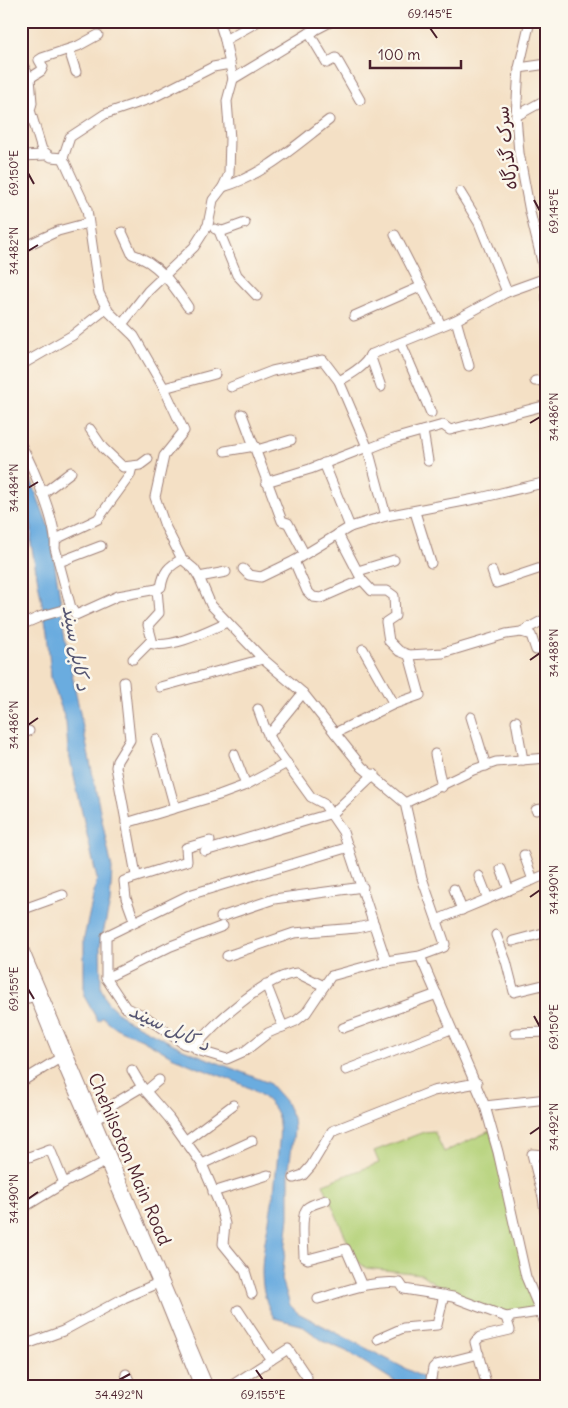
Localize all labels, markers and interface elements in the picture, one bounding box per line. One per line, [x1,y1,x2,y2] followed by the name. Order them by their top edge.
[407,6,453,21] text: 69.145°E
[370,38,462,70] scale bar
[378,45,420,64] text: 100 m
[490,105,522,191] street label: سرک گذرگاه
[6,150,21,196] text: 69.150°E
[546,188,561,234] text: 69.145°E
[6,227,21,275] text: 34.482°N
[546,392,561,442] text: 34.486°N
[6,463,21,513] text: 34.484°N
[58,603,96,693] water label: د کابل سيند
[546,628,561,678] text: 34.488°N
[6,700,21,750] text: 34.486°N
[546,865,561,915] text: 34.490°N
[6,966,21,1012] text: 69.155°E
[126,998,214,1056] water label: د کابل سيند
[546,1004,561,1050] text: 69.150°E
[83,1069,177,1249] street label: Chehilsoton Main Road
[546,1103,561,1151] text: 34.492°N
[6,1174,21,1224] text: 34.490°N
[95,1387,143,1402] text: 34.492°N
[240,1387,286,1402] text: 69.155°E

